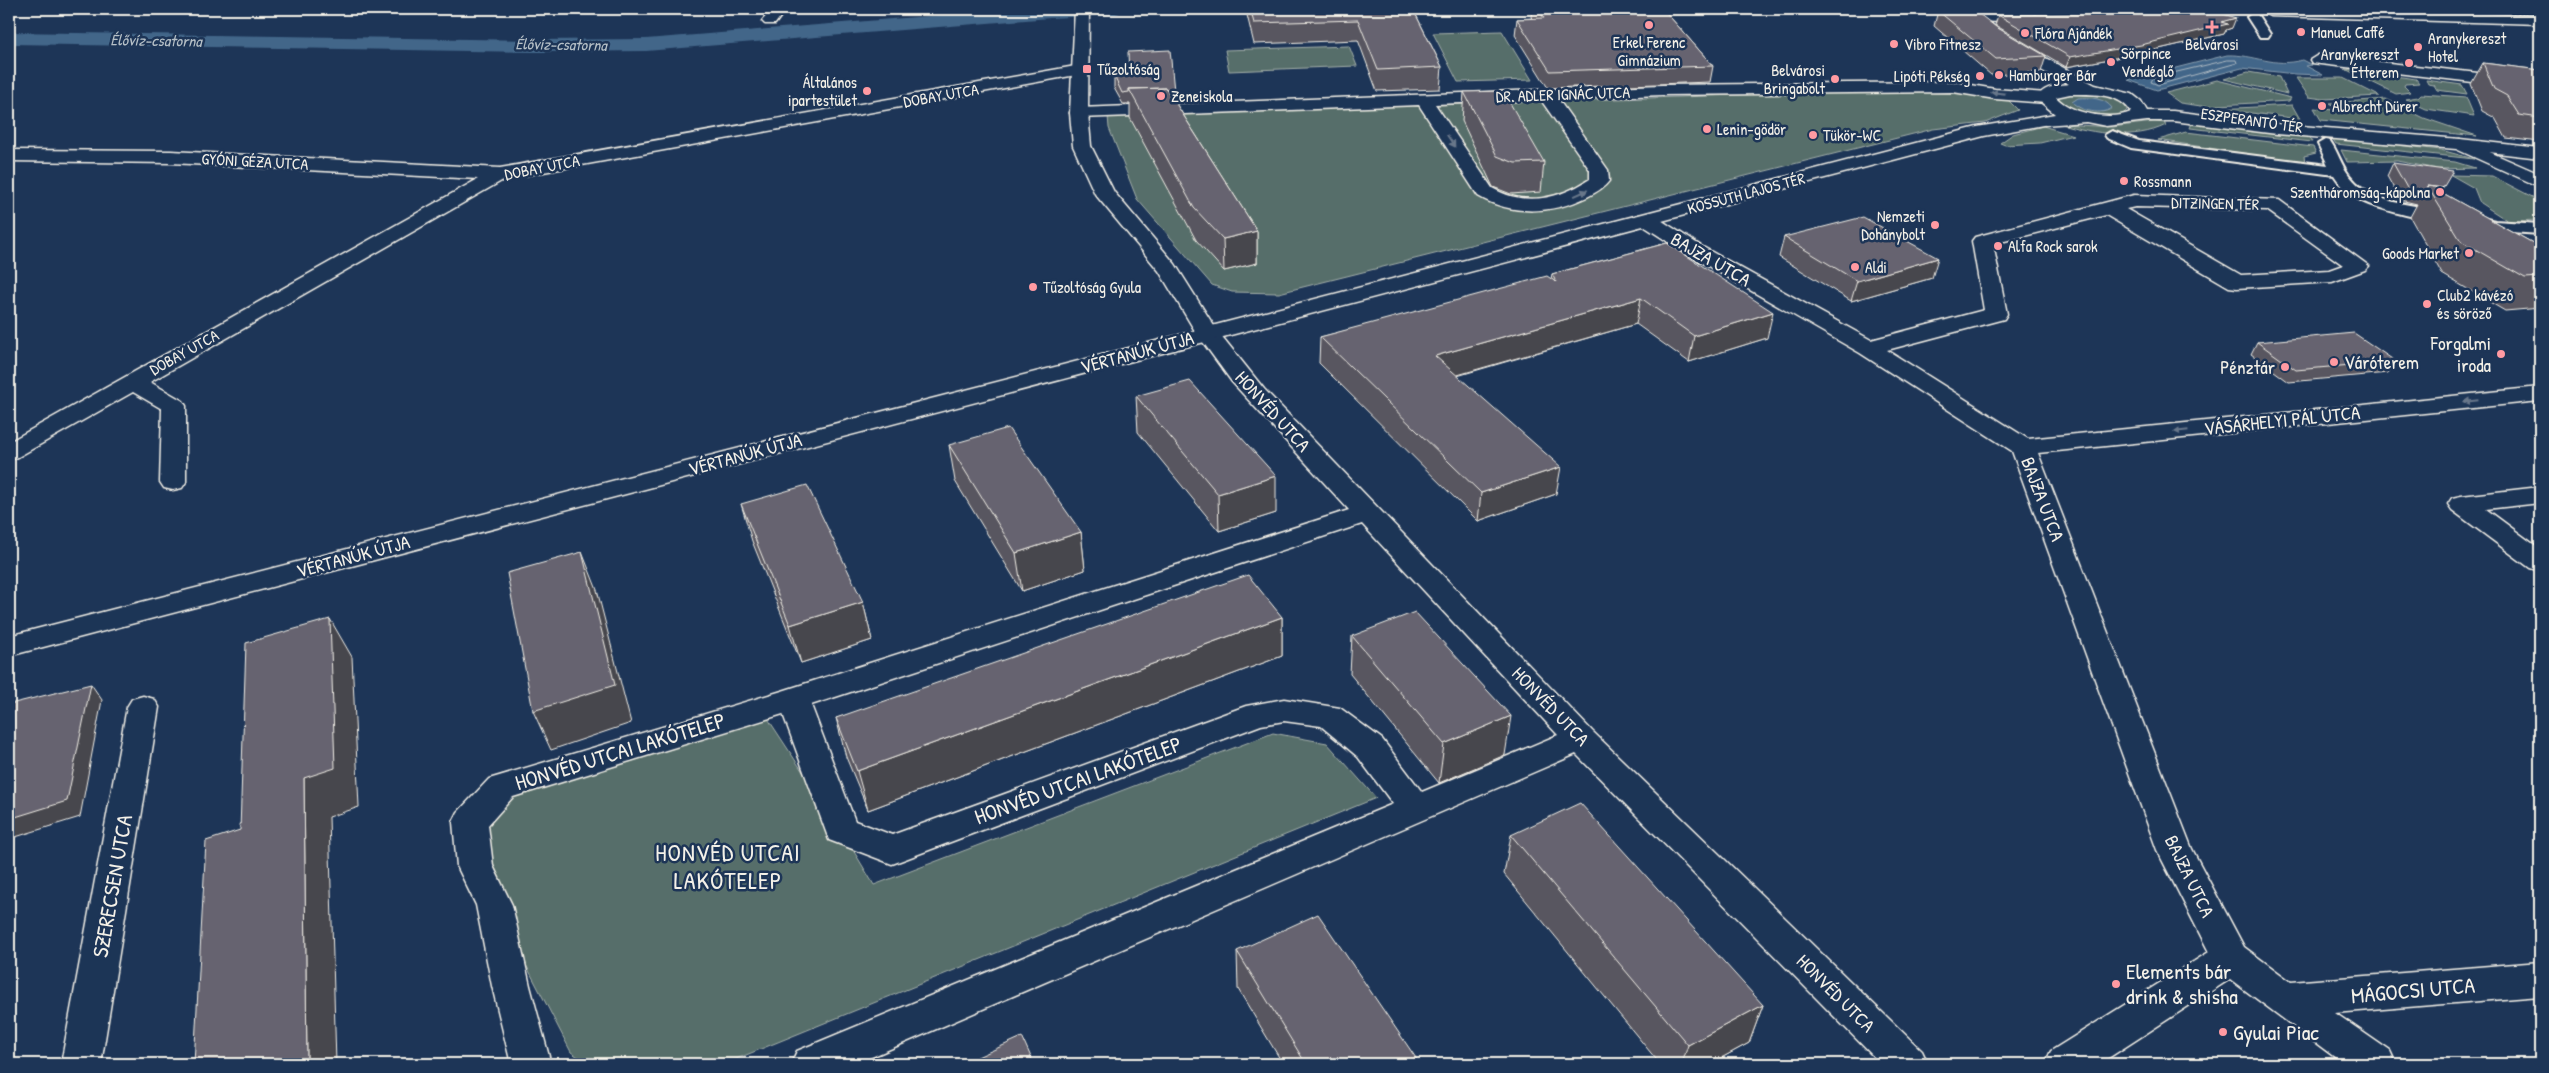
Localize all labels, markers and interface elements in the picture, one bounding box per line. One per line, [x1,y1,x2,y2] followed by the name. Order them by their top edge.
[1643,19,1655,31] marker: Erkel Ferenc Gimnázium
[2206,21,2218,33] marker: Belvárosi
[2311,21,2385,43] place label: Manuel Caffé
[2034,22,2112,44] place label: Flóra Ajándék
[2295,26,2307,38] marker: Manuel Caffé
[2019,27,2031,39] marker: Flóra Ajándék
[2428,27,2507,67] place label: Aranykereszt Hotel
[110,28,204,52] water label: Élővíz-csatorna
[1613,31,1686,71] place label: Erkel Ferenc Gimnázium
[515,32,609,56] water label: Élővíz-csatorna
[1904,33,1981,55] place label: Vibro Fitnesz
[2185,33,2239,55] place label: Belvárosi
[1888,38,1900,50] marker: Vibro Fitnesz
[2412,41,2424,53] marker: Aranykereszt Hotel
[2121,42,2175,82] place label: Sörpince Vendéglő
[2321,43,2399,83] place label: Aranykereszt Étterem
[2105,56,2117,68] marker: Sörpince Vendéglő
[2403,57,2415,69] marker: Aranykereszt Étterem
[1097,58,1160,80] place label: Tűzoltóság
[1764,59,1825,99] place label: Belvárosi Bringabolt
[1081,63,1093,75] marker: Tűzoltóság
[2009,64,2097,86] place label: Hamburger Bár
[1894,65,1970,87] place label: Lipóti Pékség
[1993,69,2005,81] marker: Hamburger Bár
[1974,70,1986,82] marker: Lipóti Pékség
[788,71,857,111] place label: Általános ipartestület
[1829,73,1841,85] marker: Belvárosi Bringabolt
[902,78,981,112] street label: DOBAY UTCA
[1495,81,1631,107] street label: DR. ADLER IGNÁC UTCA
[861,85,873,97] marker: Általános ipartestület
[1171,85,1232,107] place label: Zeneiskola
[1990,89,2006,97] one-way arrow
[1155,90,1167,102] marker: Zeneiskola
[2332,95,2418,117] place label: Albrecht Dürer
[2316,100,2328,112] marker: Albrecht Dürer
[2200,102,2304,138] street label: ESZPERANTÓ TÉR
[1717,118,1786,140] place label: Lenin-gödör
[1701,123,1713,135] marker: Lenin-gödör
[1823,124,1881,146] place label: Tükör-WC
[1807,129,1819,141] marker: Tükör-WC
[1446,134,1455,147] one-way arrow
[201,147,309,175] street label: GYÓNI GÉZA UTCA
[503,149,582,185] street label: DOBAY UTCA
[1685,167,1807,219] street label: KOSSUTH LAJOS TÉR
[2134,170,2192,192] place label: Rossmann
[2118,175,2130,187] marker: Rossmann
[2290,181,2430,203] place label: Szentháromság-kápolna
[2434,186,2446,198] marker: Szentháromság-kápolna
[1574,189,1588,197] one-way arrow
[2171,191,2259,215] street label: DITZINGEN TÉR
[1861,205,1925,245] place label: Nemzeti Dohánybolt
[1929,219,1941,231] marker: Nemzeti Dohánybolt
[1666,226,1756,292] street label: BAJZA UTCA
[2008,235,2098,257] place label: Alfa Rock sarok
[1992,240,2004,252] marker: Alfa Rock sarok
[2382,242,2459,264] place label: Goods Market
[2463,247,2475,259] marker: Goods Market
[1865,256,1887,278] place label: Aldi
[1849,261,1861,273] marker: Aldi
[1043,276,1141,298] place label: Tűzoltóság Gyula
[1027,281,1039,293] marker: Tűzoltóság Gyula
[2437,284,2514,324] place label: Club2 kávézó és söröző
[2421,298,2433,310] marker: Club2 kávézó és söröző
[145,324,223,380] street label: DOBAY UTCA
[1077,324,1197,380] street label: VÉRTANÚK ÚTJA
[2430,330,2492,378] place label: Forgalmi iroda
[2495,348,2507,360] marker: Forgalmi iroda
[2344,349,2419,375] place label: Váróterem
[2220,354,2276,380] place label: Pénztár
[2328,356,2340,368] marker: Váróterem
[2279,361,2291,373] marker: Pénztár
[1230,365,1316,457] street label: HONVÉD UTCA
[2462,397,2478,405] one-way arrow
[2203,399,2361,441] street label: VÁSÁRHELYI PÁL UTCA
[685,426,805,482] street label: VÉRTANÚK ÚTJA
[2173,427,2189,435] one-way arrow
[2015,453,2071,545] street label: BAJZA UTCA
[293,528,413,584] street label: VÉRTANÚK ÚTJA
[1507,661,1595,751] street label: HONVÉD UTCA
[511,705,729,797] street label: HONVÉD UTCAI LAKÓTELEP
[970,729,1186,831] street label: HONVÉD UTCAI LAKÓTELEP
[85,812,139,960] street label: SZERECSEN UTCA
[2159,831,2221,921] street label: BAJZA UTCA
[655,836,801,896] district label: HONVÉD UTCAI LAKÓTELEP
[1791,948,1881,1038] street label: HONVÉD UTCA
[2126,956,2238,1011] place label: Elements bár drink & shisha
[2350,970,2476,1010] street label: MÁGOCSI UTCA
[2110,978,2122,990] marker: Elements bár drink & shisha
[2233,1017,2319,1047] place label: Gyulai Piac
[2217,1026,2229,1038] marker: Gyulai Piac

